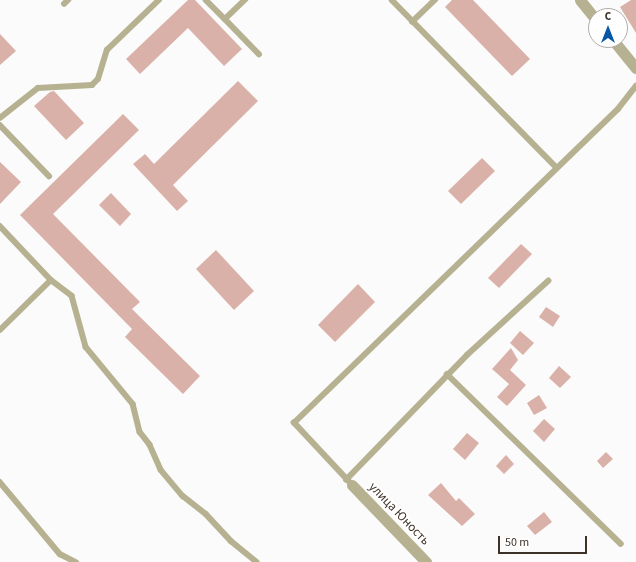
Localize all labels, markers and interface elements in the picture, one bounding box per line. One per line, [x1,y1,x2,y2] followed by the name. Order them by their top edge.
[588,8,628,48] north arrow
[605,9,611,24] text: С
[365,479,433,549] street label: улица Юность
[500,528,589,554] scale bar
[505,534,529,551] text: 50 m

